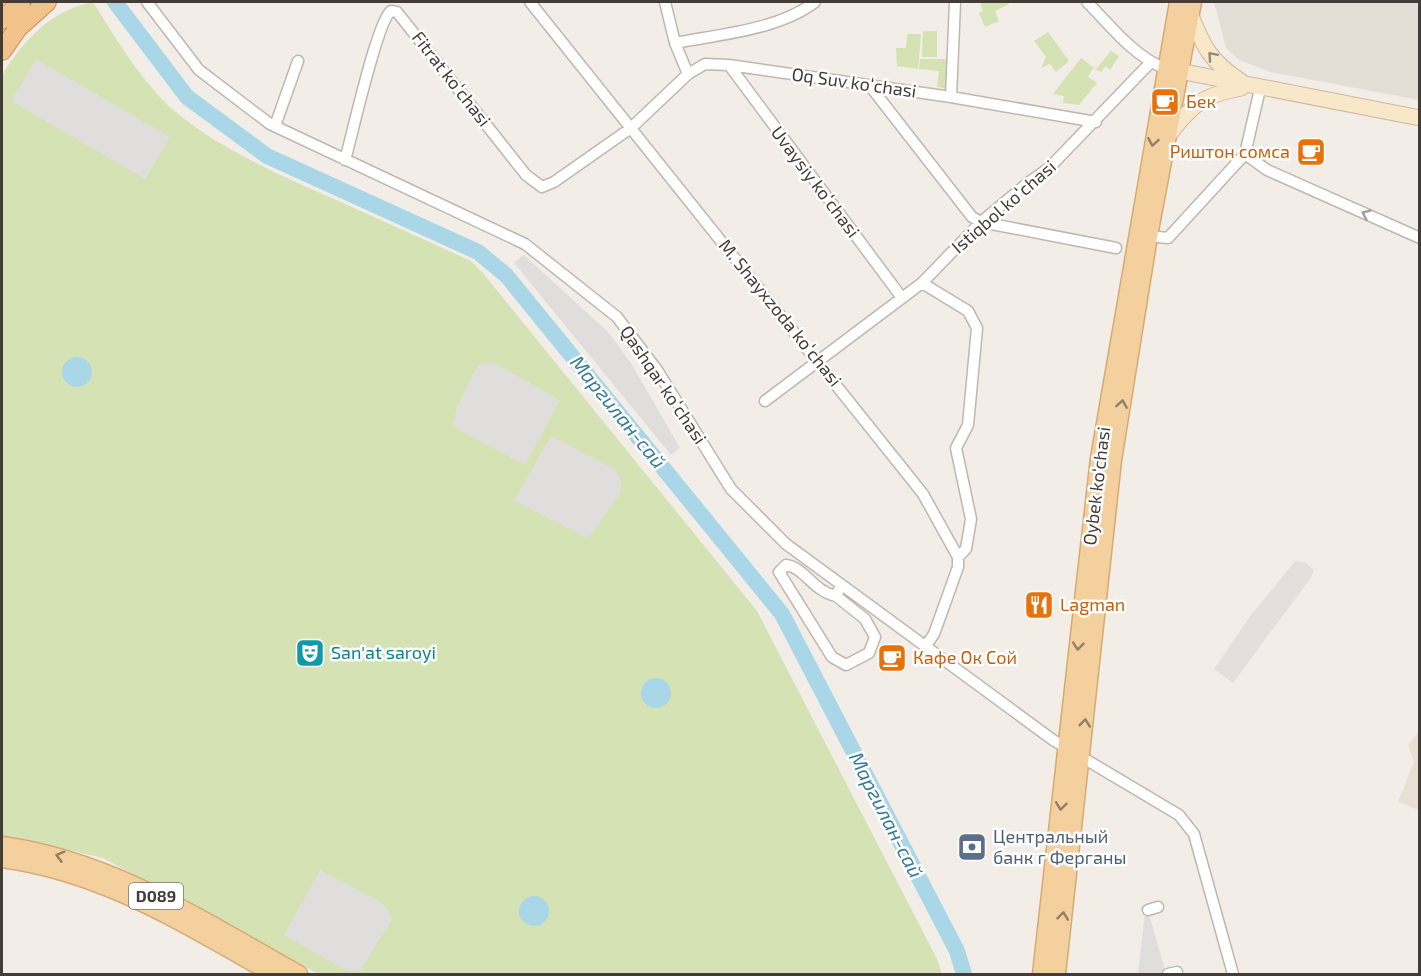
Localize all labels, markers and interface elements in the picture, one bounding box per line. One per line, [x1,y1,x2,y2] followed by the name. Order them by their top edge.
[408,26,496,130] street label: Fitrat koʻchasi
[1208,53,1219,63] one-way arrow
[790,62,918,102] street label: Oq Suv koʻchasi
[1149,86,1181,118] cafe icon: Бек
[1186,90,1217,112] place label: Бек
[767,121,865,241] street label: Uvaysiy koʻchasi
[1147,136,1160,146] one-way arrow
[1295,136,1327,168] cafe icon: Риштон сомса
[1170,140,1290,162] place label: Риштон сомса
[947,155,1060,257] street label: Istiqbol koʻchasi
[1362,210,1373,222] one-way arrow
[715,234,847,390] street label: M. Shayxzoda koʻchasi
[616,321,712,448] street label: Qashqar koʻchasi
[566,350,672,473] water label: Маргилан-сай
[1115,399,1127,408] one-way arrow
[1078,425,1114,546] street label: Oybek ko‘chasi
[1023,589,1055,621] restaurant icon: Lagman
[1060,593,1125,615] place label: Lagman
[294,637,326,669] theatre icon: San'at saroyi
[331,641,436,663] place label: San'at saroyi
[876,642,908,674] cafe icon: Кафе Ок Сой
[1072,642,1085,651] one-way arrow
[913,646,1017,668] place label: Кафе Ок Сой
[1078,718,1091,727] one-way arrow
[845,748,929,882] water label: Маргилан-сай
[1055,801,1067,810] one-way arrow
[993,825,1126,868] place label: Центральный банк г Ферганы
[956,831,988,863] bank icon: Центральный банк г Ферганы
[55,850,65,863] one-way arrow
[129,883,183,909] road number: D089
[1057,912,1069,921] one-way arrow

